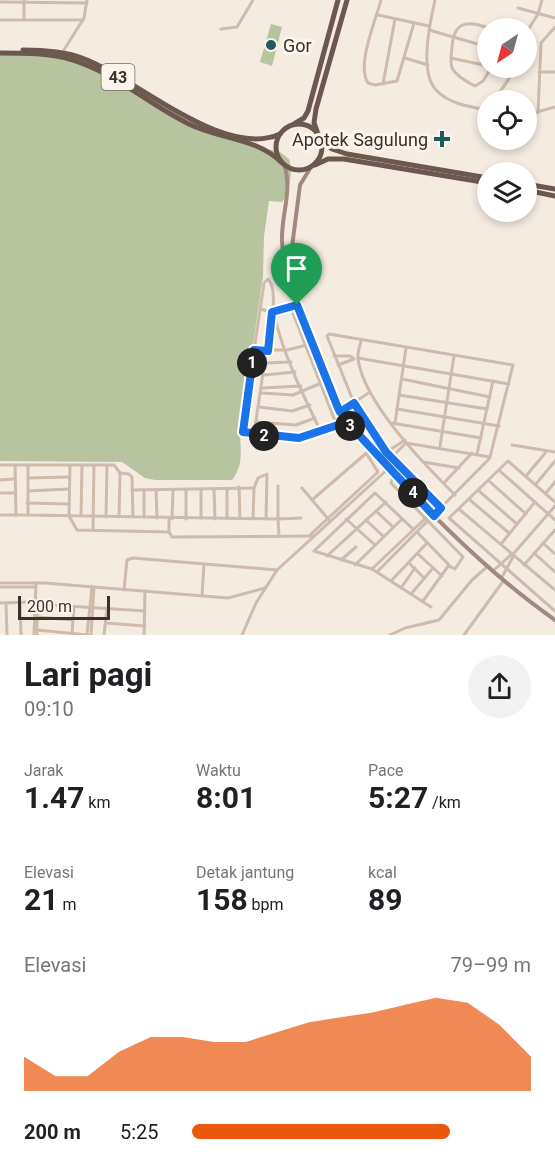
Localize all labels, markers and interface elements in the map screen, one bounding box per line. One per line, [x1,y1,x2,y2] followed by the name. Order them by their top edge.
[477,18,537,78] north arrow
[477,18,537,222] map controls
[283,35,312,56] place label: Gor
[264,38,278,52] marker: Gor
[102,64,134,90] road number: 43
[477,90,537,150] button: locate
[292,129,428,150] place label: Apotek Sagulung
[433,130,451,148] marker: Apotek Sagulung
[477,162,537,222] button: layers
[271,243,322,305] pin
[280,252,313,285] icon: arrive
[237,348,267,378] pin: 1
[247,353,257,372] text: 1
[335,411,365,441] pin: 3
[345,416,355,435] text: 3
[249,421,279,451] pin: 2
[259,426,269,445] text: 2
[398,478,428,508] pin: 4
[408,483,418,502] text: 4
[18,593,110,620] scale bar
[27,597,72,616] text: 200 m
[24,655,152,694] text: Lari pagi
[468,655,531,718] button: share
[24,697,74,721] text: 09:10
[24,761,63,780] text: Jarak
[196,761,241,780] text: Waktu
[368,761,404,780] text: Pace
[24,780,84,815] text: 1.47
[196,780,256,815] text: 8:01
[368,780,428,815] text: 5:27
[84,793,110,812] text: km
[428,793,461,812] text: /km
[24,863,74,882] text: Elevasi
[196,863,294,882] text: Detak jantung
[368,863,397,882] text: kcal
[24,882,58,917] text: 21
[196,882,248,917] text: 158
[368,882,402,917] text: 89
[58,895,76,914] text: m
[248,895,284,914] text: bpm
[24,953,86,977] text: Elevasi
[450,953,531,977] text: 79–99 m
[24,1120,81,1144] text: 200 m
[120,1120,159,1144] text: 5:25

